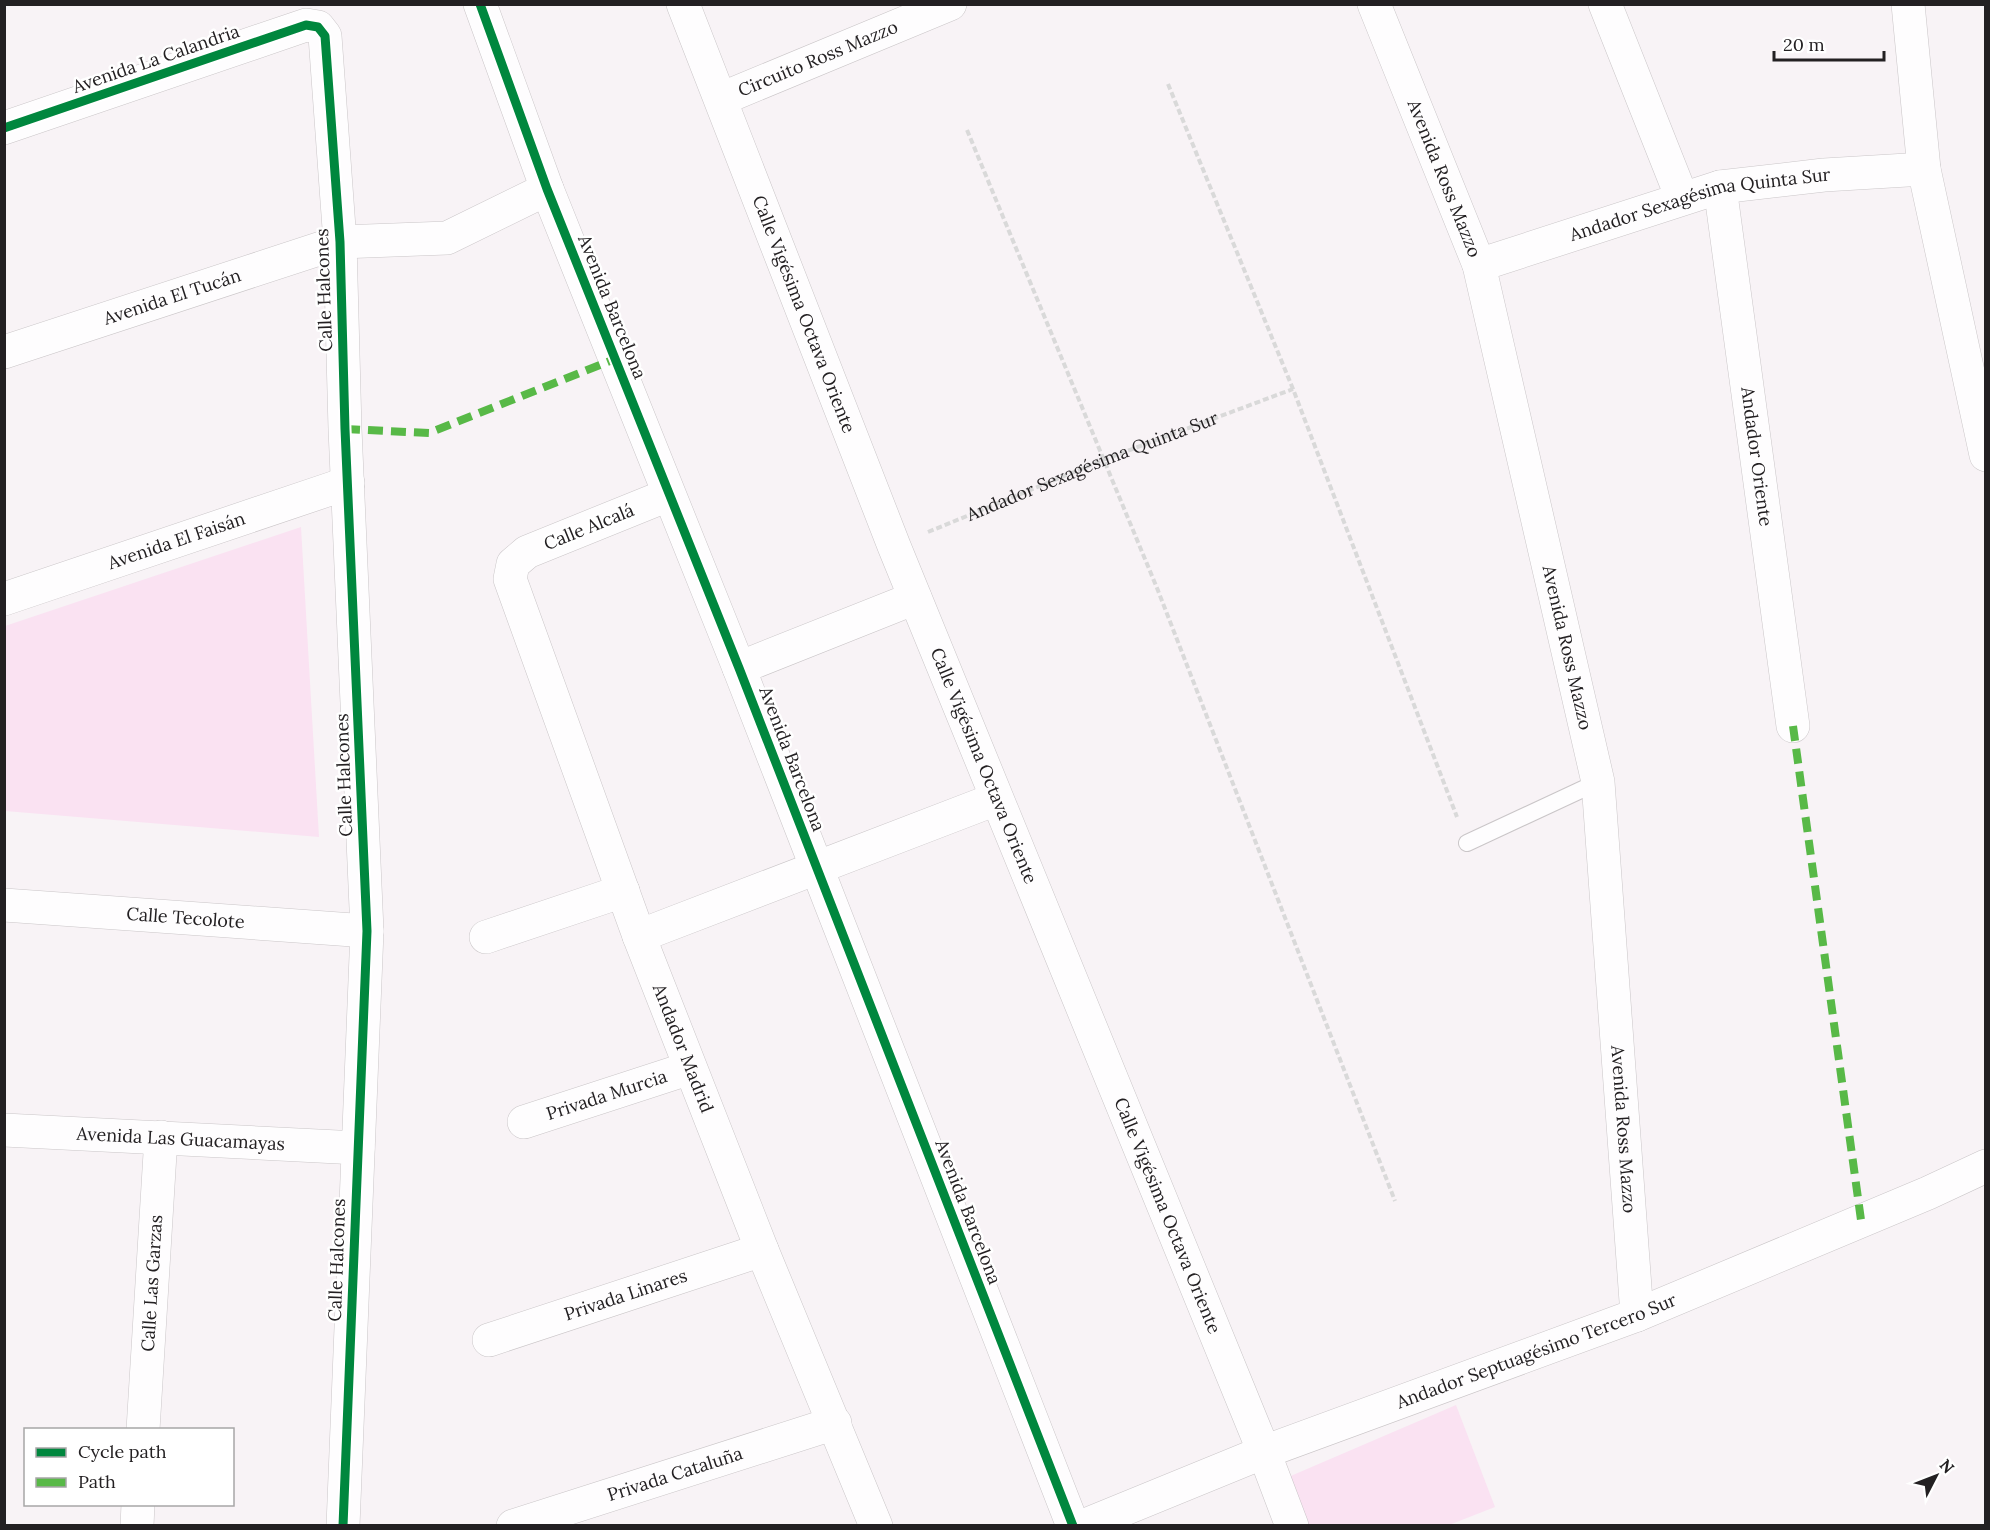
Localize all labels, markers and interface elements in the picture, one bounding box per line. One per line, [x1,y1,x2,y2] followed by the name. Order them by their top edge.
[734,15,901,102] street label: Circuito Ross Mazzo
[68,19,242,98] street label: Avenida La Calandria
[1774,24,1884,62] scale bar
[1783,33,1825,56] text: 20 m
[1402,95,1487,261] street label: Avenida Ross Mazzo
[1565,163,1831,246] street label: Andador Sexagésima Quinta Sur
[748,192,861,436] street label: Calle Vigésima Octava Oriente
[310,228,337,352] street label: Calle Halcones
[573,230,652,382] street label: Avenida Barcelona
[100,263,244,330] street label: Avenida El Tucán
[1736,384,1778,528] street label: Andador Oriente
[962,406,1221,526] street label: Andador Sexagésima Quinta Sur
[540,498,637,555] street label: Calle Alcalá
[104,507,248,575] street label: Avenida El Faisán
[1537,562,1598,732] street label: Avenida Ross Mazzo
[926,644,1043,887] street label: Calle Vigésima Octava Oriente
[754,682,831,835] street label: Avenida Barcelona
[330,713,357,837] street label: Calle Halcones
[126,902,246,933] street label: Calle Tecolote
[648,980,719,1116] street label: Andador Madrid
[1606,1043,1642,1214] street label: Avenida Ross Mazzo
[543,1064,670,1125] street label: Privada Murcia
[1109,1094,1227,1337] street label: Calle Vigésima Octava Oriente
[75,1122,286,1155] street label: Avenida Las Guacamayas
[930,1135,1007,1288] street label: Avenida Barcelona
[323,1198,350,1322] street label: Calle Halcones
[136,1214,167,1352] street label: Calle Las Garzas
[561,1263,690,1325] street label: Privada Linares
[1392,1288,1680,1414] street label: Andador Septuagésimo Tercero Sur
[24,1428,234,1506] legend
[78,1440,167,1463] text: Cycle path
[604,1441,745,1506] street label: Privada Cataluña
[1906,1446,1966,1506] north arrow
[1936,1455,1959,1477] text: N
[78,1470,116,1493] text: Path

